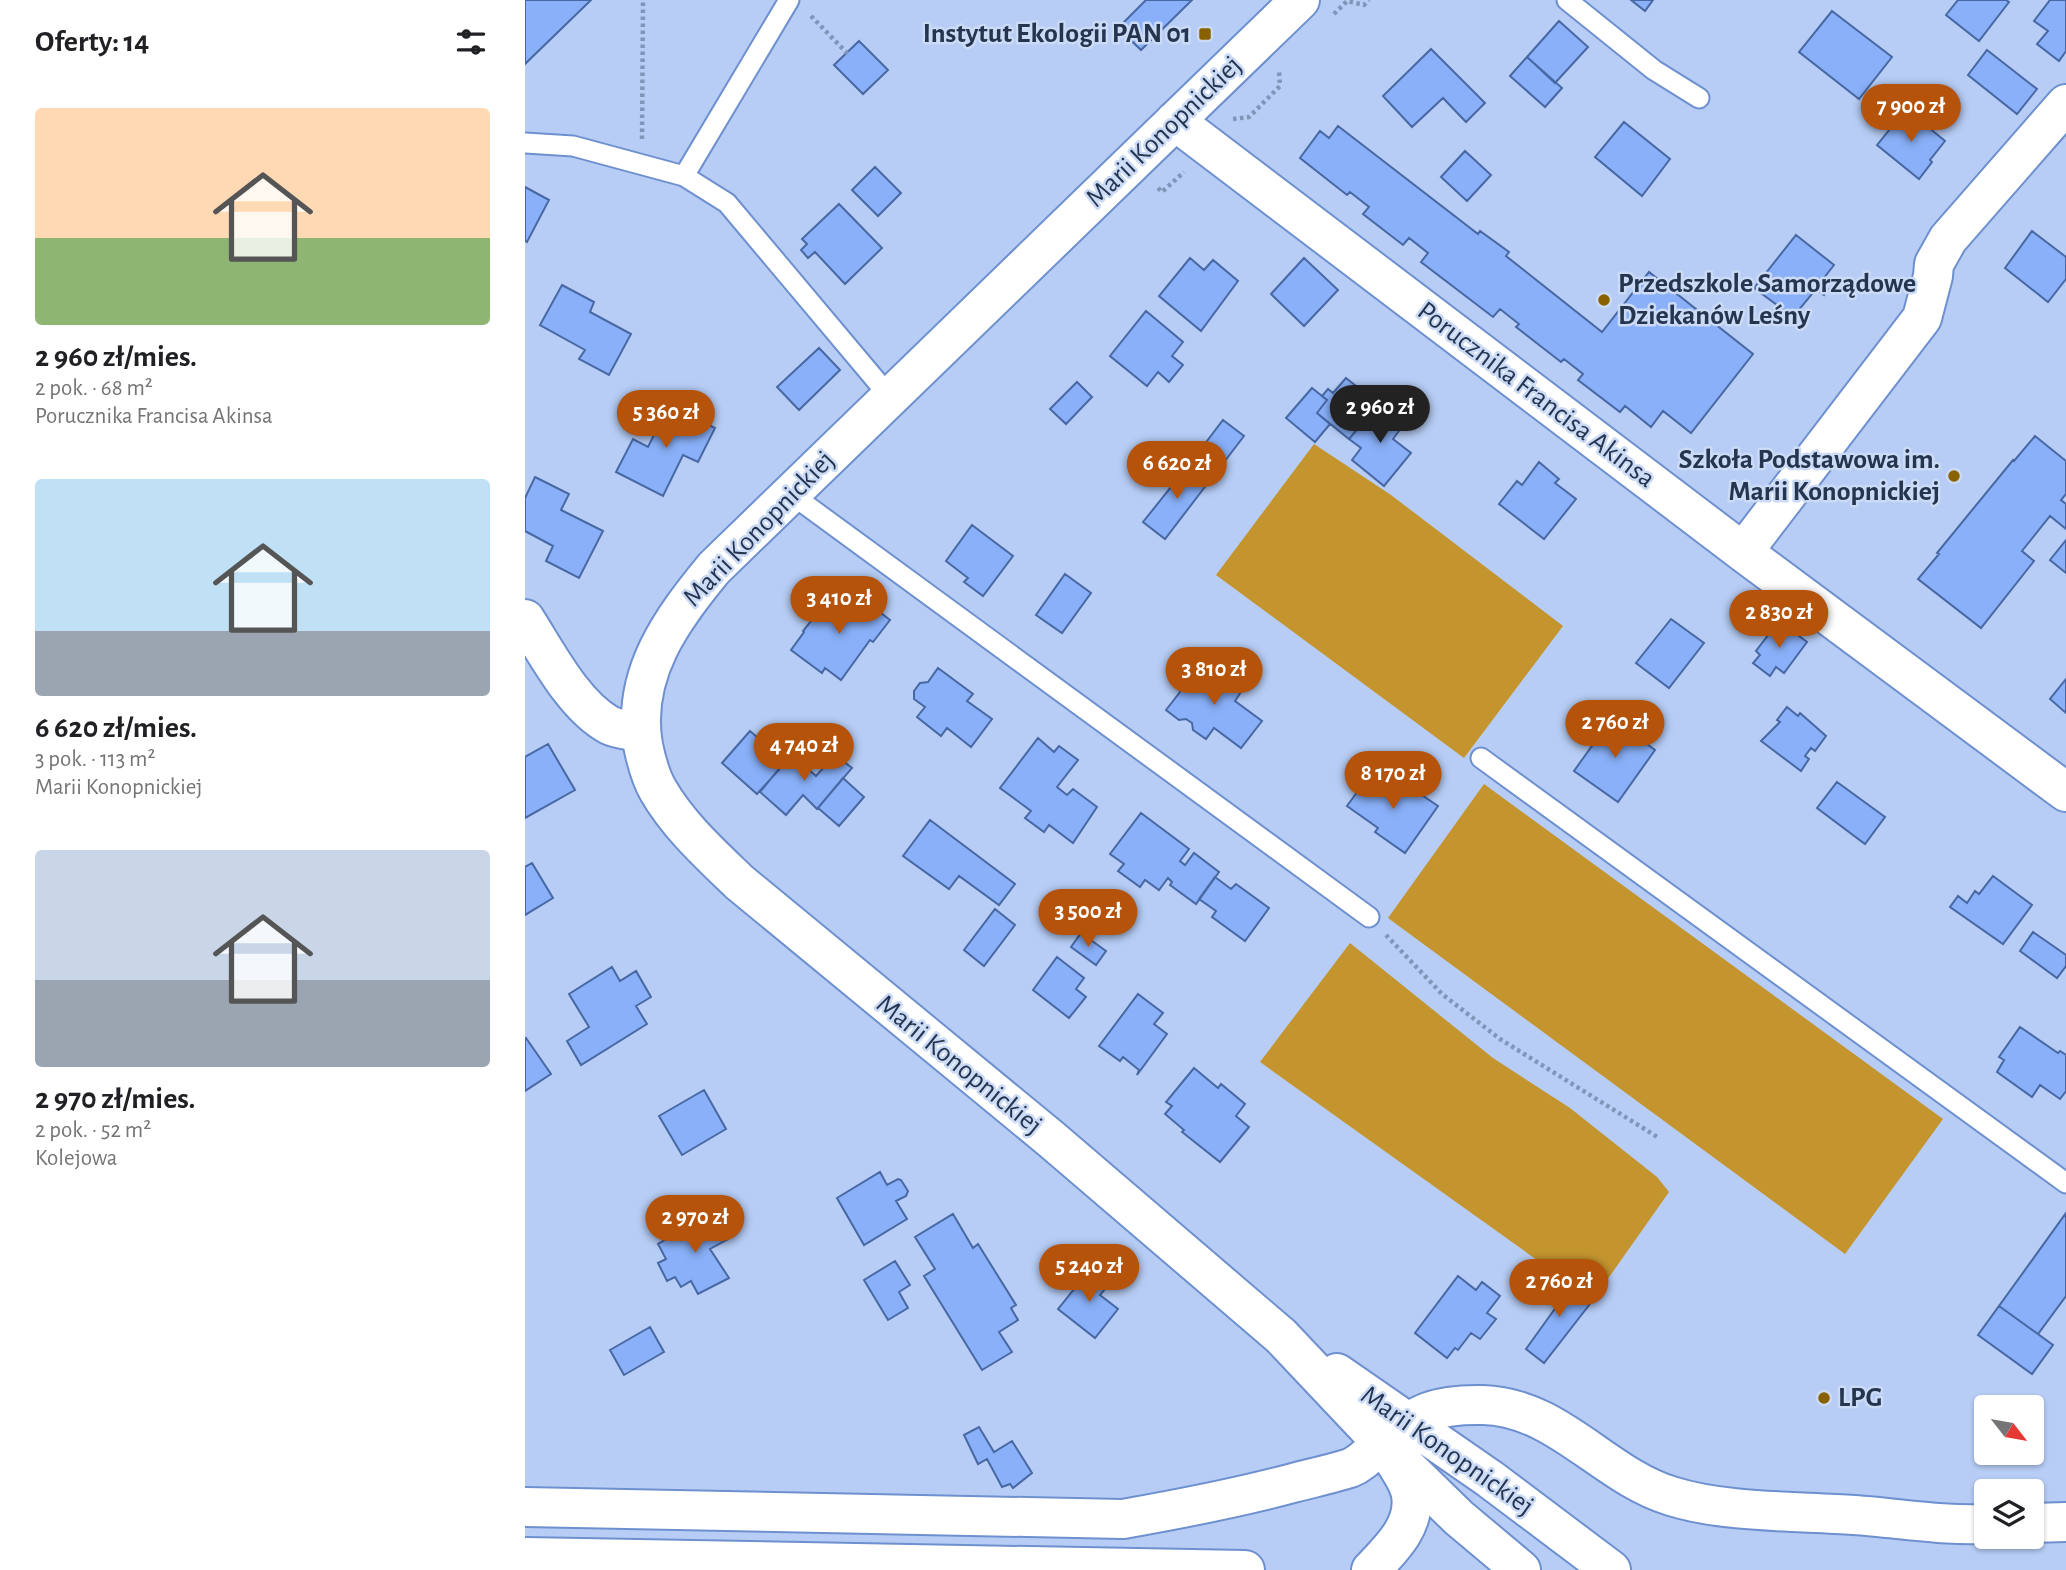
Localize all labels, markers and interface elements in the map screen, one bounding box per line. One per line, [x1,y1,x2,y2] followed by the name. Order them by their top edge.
[923,20,1191,48] place label: Instytut Ekologii PAN 01
[452,23,490,61] icon: filters
[1197,26,1213,42] marker: Instytut Ekologii PAN 01
[35,27,149,57] text: Oferty: 14
[1081,51,1247,213] street label: Marii Konopnickiej
[1839,85,1983,144] pin: 7 900 zł
[1877,95,1945,118] text: 7 900 zł
[200,154,326,280] icon: home
[1618,270,1916,330] place label: Przedszkole Samorządowe Dziekanów Leśny
[1596,292,1612,308] marker: Przedszkole Samorządowe Dziekanów Leśny
[1412,297,1660,493] street label: Porucznika Francisa Akinsa
[35,342,197,372] text: 2 960 zł/mies.
[35,377,153,400] text: 2 pok. · 68 m²
[1308,386,1452,445] pin: 2 960 zł
[594,391,738,450] pin: 5 360 zł
[1346,396,1414,419] text: 2 960 zł
[633,401,699,424] text: 5 360 zł
[35,405,273,428] text: Porucznika Francisa Akinsa
[1105,442,1249,501] pin: 6 620 zł
[678,446,840,612] street label: Marii Konopnickiej
[1679,446,1940,506] place label: Szkoła Podstawowa im. Marii Konopnickiej
[1143,452,1211,475] text: 6 620 zł
[1946,468,1962,484] marker: Szkoła Podstawowa im. Marii Konopnickiej
[200,525,326,651] icon: home
[767,576,911,636] pin: 3 410 zł
[806,587,872,610] text: 3 410 zł
[1707,590,1851,650] pin: 2 830 zł
[1745,601,1813,624] text: 2 830 zł
[1142,648,1286,707] pin: 3 810 zł
[1182,658,1246,681] text: 3 810 zł
[1543,700,1687,760] pin: 2 760 zł
[1581,711,1649,734] text: 2 760 zł
[35,713,197,743] text: 6 620 zł/mies.
[732,724,876,783] pin: 4 740 zł
[770,734,838,757] text: 4 740 zł
[35,748,155,771] text: 3 pok. · 113 m²
[1321,752,1465,811] pin: 8 170 zł
[1361,762,1425,785] text: 8 170 zł
[35,776,202,799] text: Marii Konopnickiej
[1016,890,1160,949] pin: 3 500 zł
[200,896,326,1022] icon: home
[1054,900,1122,923] text: 3 500 zł
[871,990,1047,1140] street label: Marii Konopnickiej
[35,1084,195,1114] text: 2 970 zł/mies.
[35,1119,151,1142] text: 2 pok. · 52 m²
[35,1147,117,1170] text: Kolejowa
[623,1196,767,1255] pin: 2 970 zł
[661,1206,729,1229] text: 2 970 zł
[1017,1244,1161,1304] pin: 5 240 zł
[1055,1255,1123,1278] text: 5 240 zł
[1487,1260,1631,1319] pin: 2 760 zł
[1525,1270,1593,1293] text: 2 760 zł
[1355,1381,1539,1521] street label: Marii Konopnickiej
[1838,1384,1882,1412] place label: LPG
[1816,1390,1832,1406] marker: LPG
[1974,1395,2044,1465] north arrow
[1974,1395,2044,1549] map controls
[1974,1479,2044,1549] button: layers

